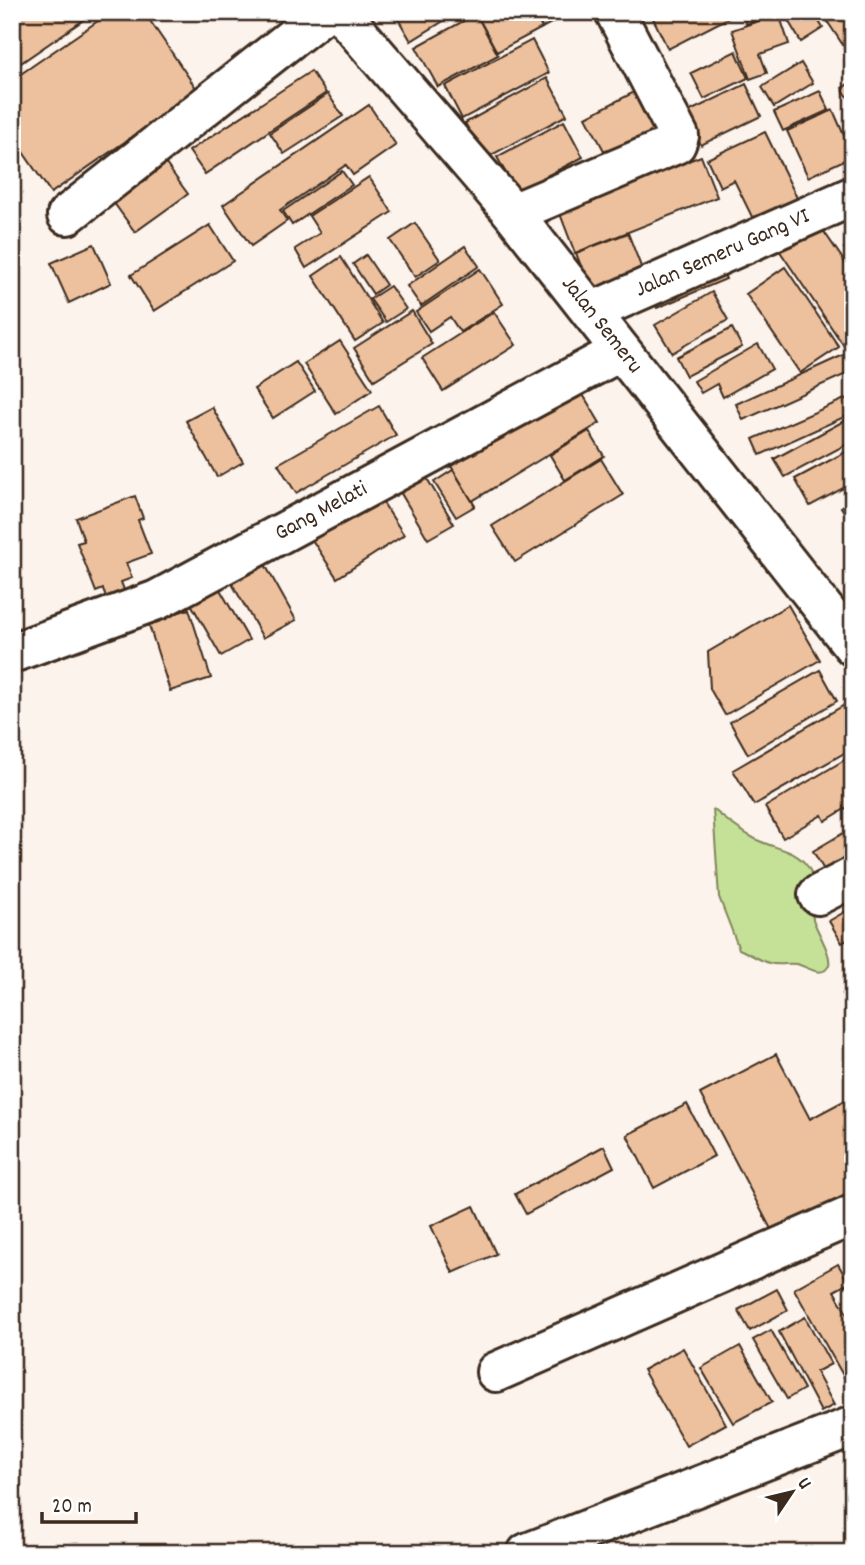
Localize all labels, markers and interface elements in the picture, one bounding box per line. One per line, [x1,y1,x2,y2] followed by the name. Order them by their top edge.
[630,201,815,307] street label: Jalan Semeru Gang VI
[552,269,650,381] street label: Jalan Semeru
[269,473,374,550] street label: Gang Melati
[756,1456,826,1526] north arrow
[789,1473,817,1496] text: U
[42,1481,136,1525] scale bar
[52,1493,92,1523] text: 20 m

